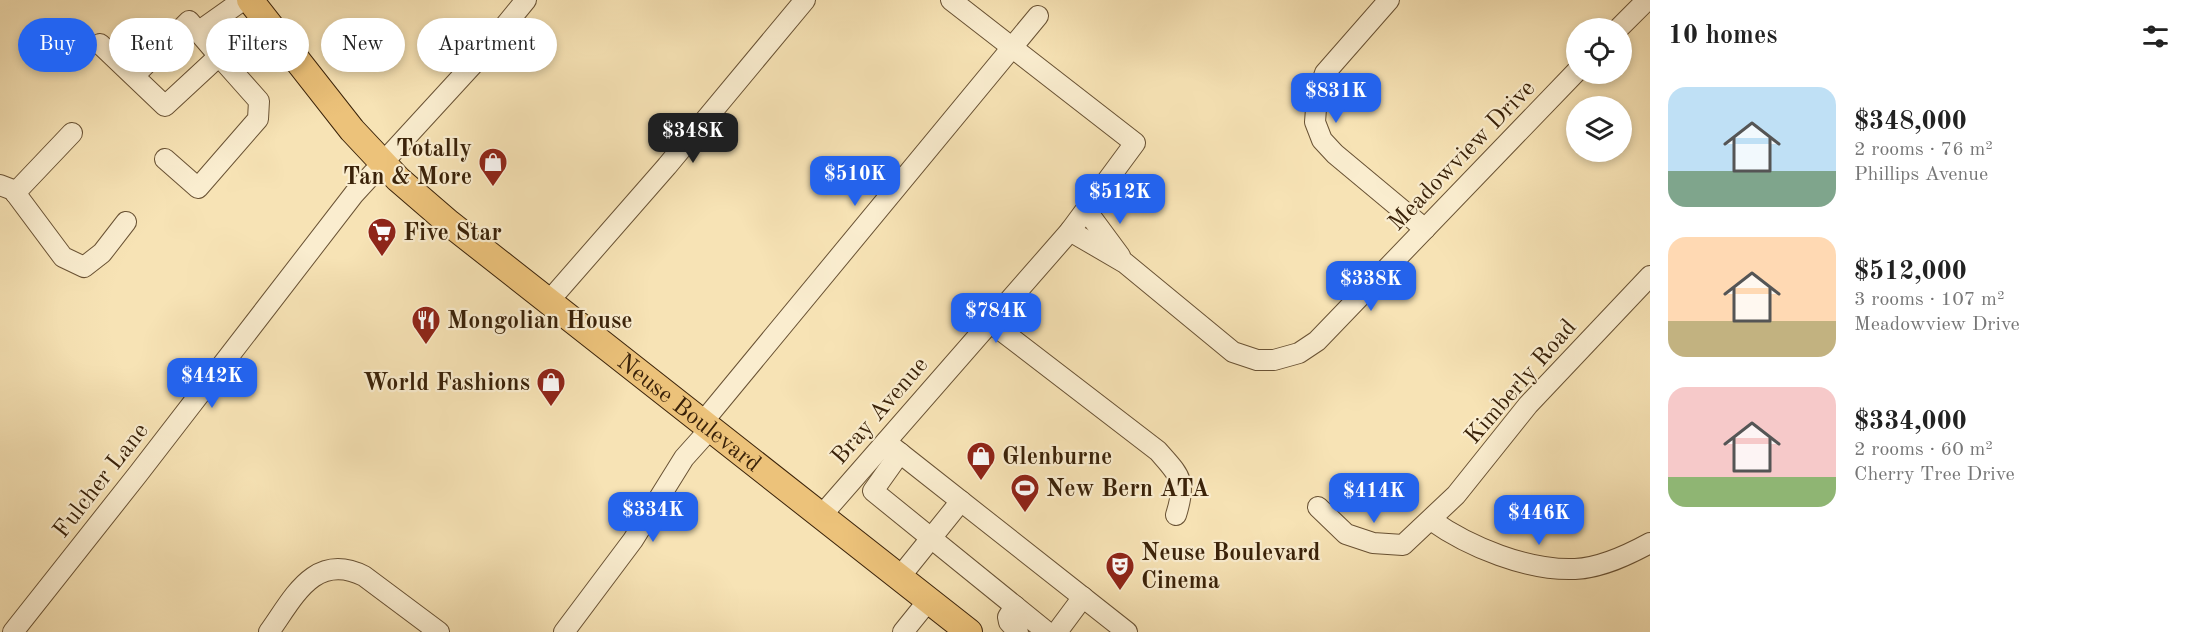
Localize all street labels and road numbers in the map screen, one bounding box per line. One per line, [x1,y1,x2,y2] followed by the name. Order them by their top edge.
[1385,77,1540,236] street label: Meadowview Drive
[1461,315,1582,449] street label: Kimberly Road
[612,350,765,478] street label: Neuse Boulevard
[828,353,933,470] street label: Bray Avenue
[49,419,154,543] street label: Fulcher Lane

